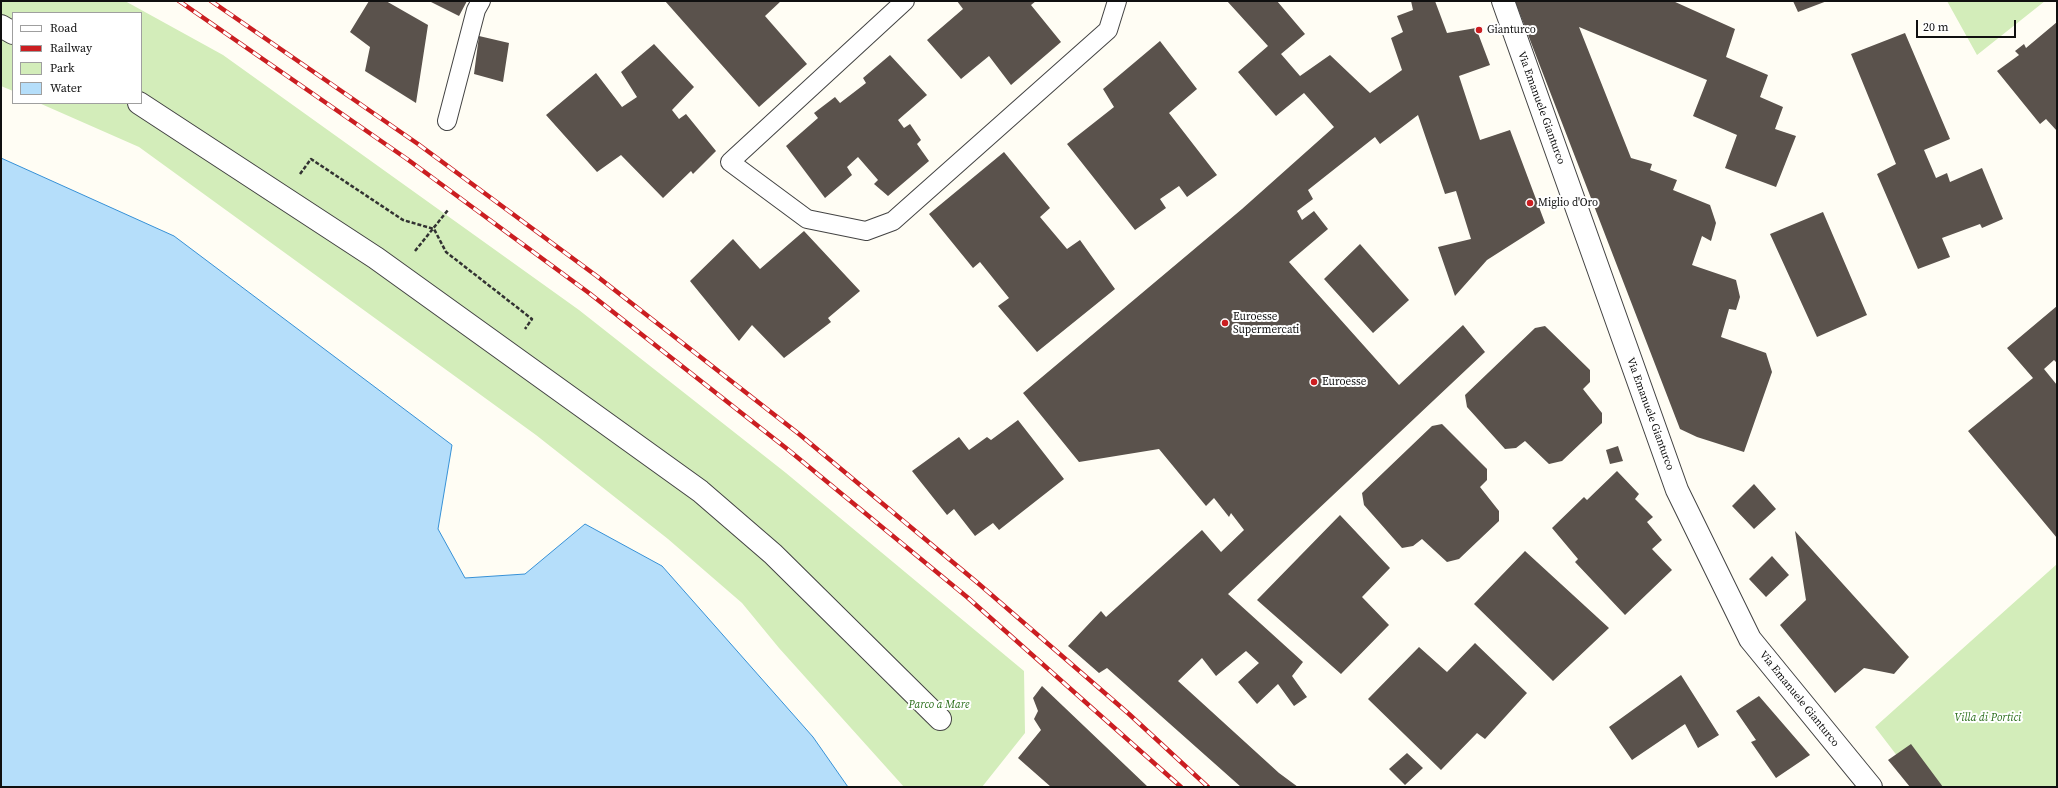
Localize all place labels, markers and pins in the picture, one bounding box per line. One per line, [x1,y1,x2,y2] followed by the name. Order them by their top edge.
[1487,23,1536,37] place label: Gianturco
[1474,25,1484,35] marker: Gianturco
[1538,196,1598,210] place label: Miglio d'Oro
[1525,198,1535,208] marker: Miglio d'Oro
[1233,310,1299,336] place label: Euroesse Supermercati
[1220,318,1230,328] marker: Euroesse Supermercati
[1322,375,1366,389] place label: Euroesse
[1309,377,1319,387] marker: Euroesse

